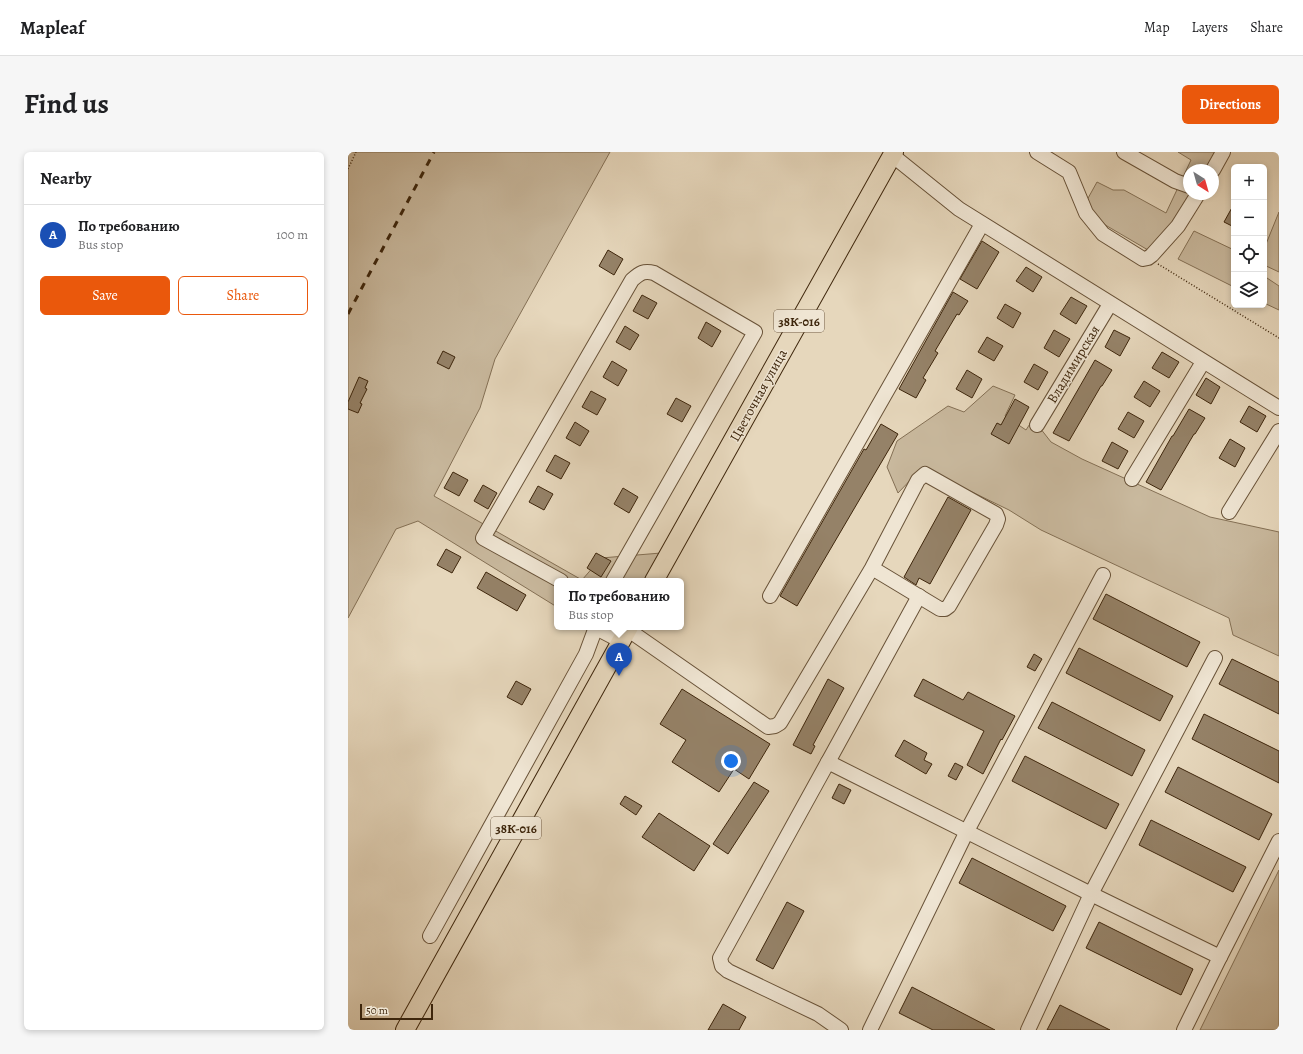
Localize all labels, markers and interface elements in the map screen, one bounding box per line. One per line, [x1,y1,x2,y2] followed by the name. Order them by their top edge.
[20,15,85,41] text: Mapleaf
[1144,18,1170,37] text: Map
[1192,18,1228,37] text: Layers
[1250,18,1283,37] text: Share
[24,85,109,123] text: Find us
[1182,85,1279,124] button: Directions
[1183,164,1219,200] north arrow
[1231,164,1267,308] map controls
[1231,164,1267,200] button: +
[40,167,91,190] text: Nearby
[1231,200,1267,236] button: −
[78,216,180,236] text: По требованию
[49,226,57,243] text: A
[276,226,308,243] text: 100 m
[78,236,123,253] text: Bus stop
[1231,236,1267,272] button: locate
[1231,272,1267,308] button: layers
[40,276,170,315] button: Save
[178,276,308,315] button: Share
[774,310,824,332] road number: 38К-016
[1043,321,1104,407] street label: Владимирская
[725,345,792,445] street label: Цветочная улица
[554,578,684,630] popup
[568,586,670,606] text: По требованию
[568,606,614,623] text: Bus stop
[606,643,632,676] pin: A
[721,751,741,771] your location
[491,817,541,839] road number: 38К-016
[360,1002,433,1021] scale bar
[366,1003,388,1018] text: 50 m

